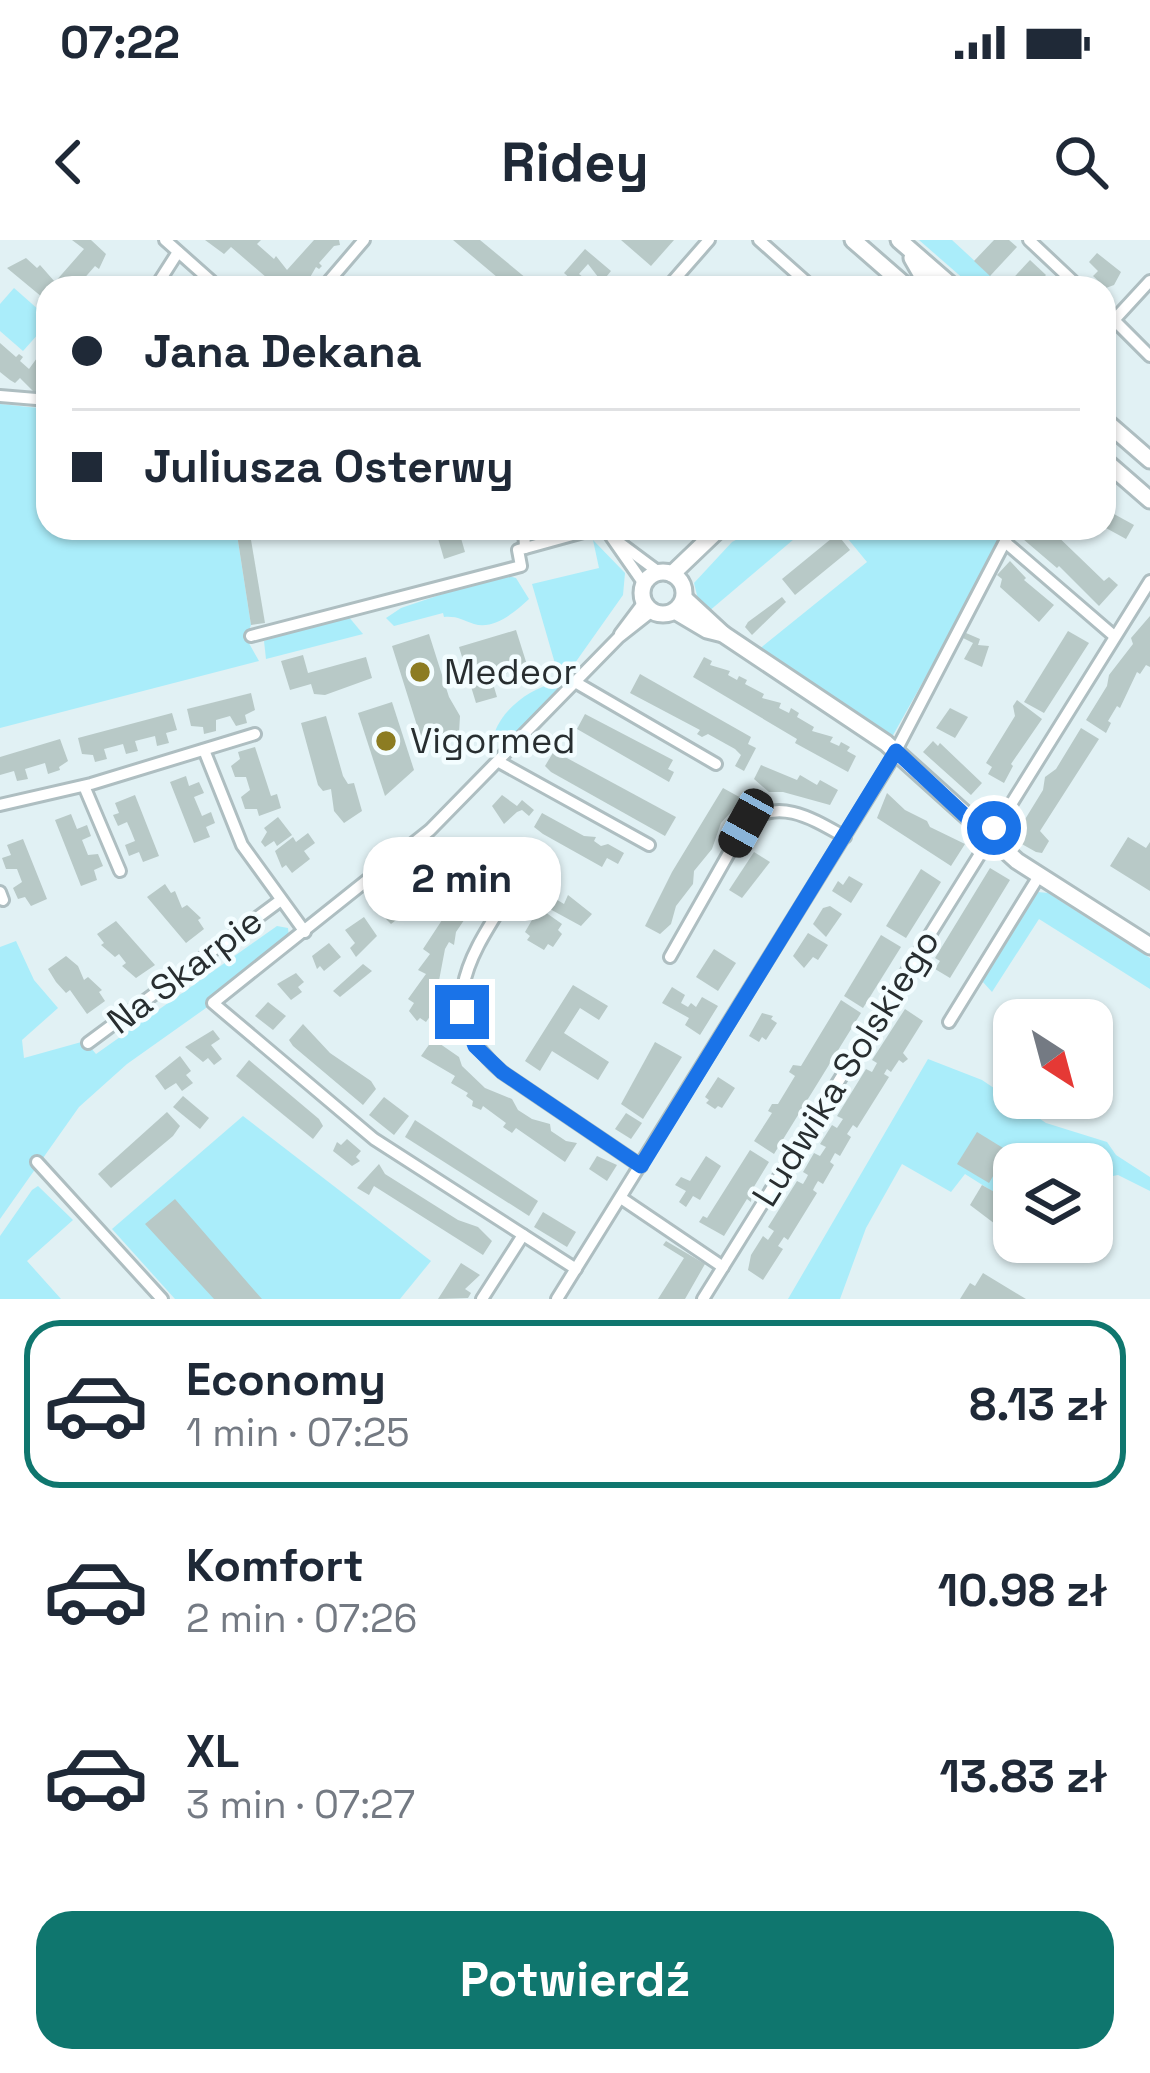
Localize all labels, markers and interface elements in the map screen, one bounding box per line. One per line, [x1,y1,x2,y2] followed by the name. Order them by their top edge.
[60,14,180,71] text: 07:22
[501,128,649,197] text: Ridey
[36,129,102,195] icon: back
[1048,129,1114,195] icon: search
[144,323,422,380] text: Jana Dekana
[144,438,514,495] text: Juliusza Osterwy
[444,649,577,695] place label: Medeor
[407,659,433,685] marker: Medeor
[410,718,576,764] place label: Vigormed
[373,728,399,754] marker: Vigormed
[713,783,779,863] car
[967,801,1021,855] route start
[363,838,561,922] callout: 2 min
[412,854,512,903] text: 2 min
[98,898,272,1044] street label: Na Skarpie
[742,921,950,1215] street label: Ludwika Solskiego
[435,985,489,1039] route end
[993,999,1113,1119] north arrow
[993,999,1113,1263] map controls
[993,1143,1113,1263] button: layers
[42,1350,150,1458] icon: car
[186,1351,386,1408] text: Economy
[969,1376,1108,1433] text: 8.13 zł
[186,1408,410,1457] text: 1 min · 07:25
[42,1536,150,1644] icon: car
[186,1537,364,1594] text: Komfort
[938,1562,1108,1619] text: 10.98 zł
[186,1594,417,1643] text: 2 min · 07:26
[42,1722,150,1830] icon: car
[186,1723,239,1780] text: XL
[939,1748,1108,1805] text: 13.83 zł
[186,1780,415,1829] text: 3 min · 07:27
[36,1911,1114,2049] button: Potwierdź

